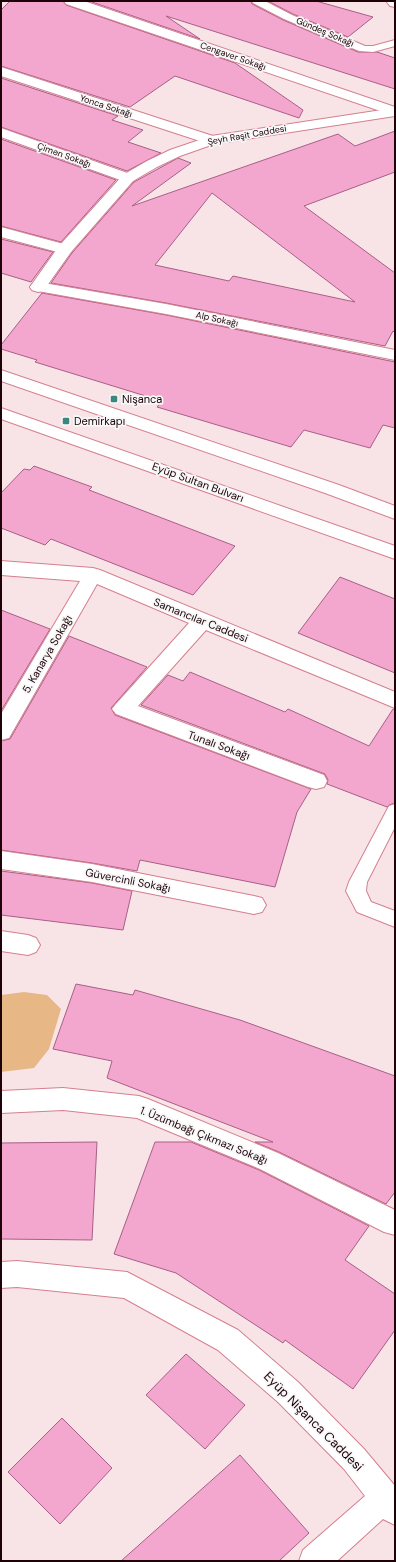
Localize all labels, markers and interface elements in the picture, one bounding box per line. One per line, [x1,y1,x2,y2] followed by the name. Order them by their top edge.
[294,14,356,50] street label: Gündeş Sokağı
[199,39,267,73] street label: Cengaver Sokağı
[78,92,134,120] street label: Yonca Sokağı
[207,122,287,148] street label: Şeyh Raşit Caddesi
[35,140,93,170] street label: Çimen Sokağı
[195,309,239,329] street label: Alp Sokağı
[122,392,162,406] place label: Nişanca
[109,394,119,404] marker: Nişanca
[74,414,125,428] place label: Demirkapı
[61,416,71,426] marker: Demirkapı
[150,459,246,505] street label: Eyüp Sultan Bulvarı
[152,595,250,645] street label: Samancılar Caddesi
[19,612,75,696] street label: 5. Kanarya Sokağı
[186,727,252,763] street label: Tunalı Sokağı
[84,865,172,895] street label: Güvercinli Sokağı
[138,1103,270,1167] street label: 1. Üzümbağı Çıkmazı Sokağı
[260,1368,367,1475] street label: Eyüp Nişanca Caddesi

